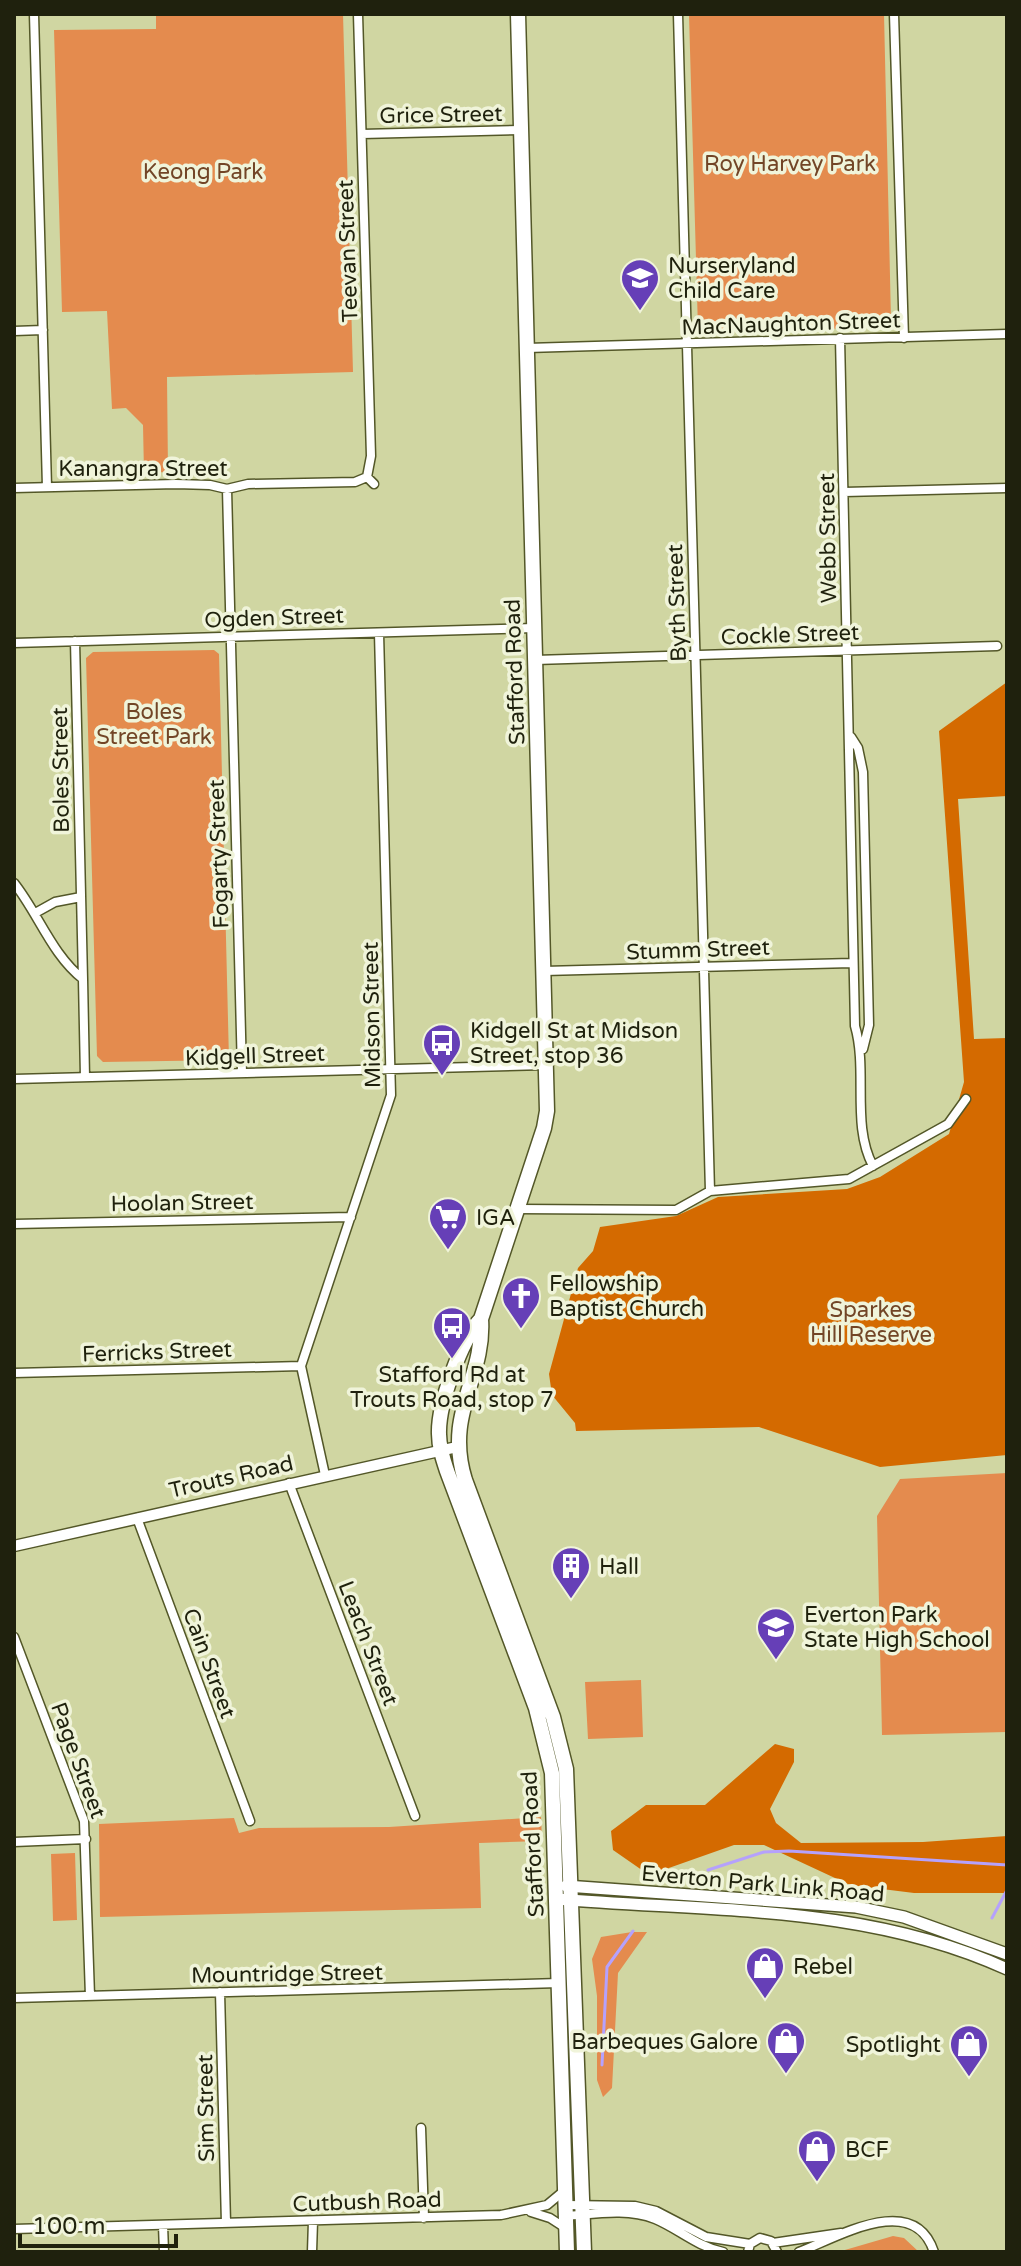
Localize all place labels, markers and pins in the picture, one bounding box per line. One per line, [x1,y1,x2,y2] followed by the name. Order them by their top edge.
[668,253,796,304] place label: Nurseryland Child Care
[619,257,661,312] school or university icon: Nurseryland Child Care
[470,1018,678,1069] place label: Kidgell St at Midson Street, stop 36
[421,1022,463,1077] bus stop icon: Kidgell St at Midson Street, stop 36
[427,1196,469,1251] supermarket icon: IGA
[476,1205,515,1231] place label: IGA
[549,1271,704,1322] place label: Fellowship Baptist Church
[500,1275,542,1330] church icon: Fellowship Baptist Church
[431,1305,473,1360] bus stop icon: Stafford Rd at Trouts Road, stop 7
[350,1362,554,1413] place label: Stafford Rd at Trouts Road, stop 7
[550,1545,592,1600] building icon: Hall
[599,1554,639,1580] place label: Hall
[804,1602,990,1653] place label: Everton Park State High School
[755,1606,797,1661] school or university icon: Everton Park State High School
[744,1945,786,2000] shop icon: Rebel
[793,1954,853,1980] place label: Rebel
[765,2020,807,2075] shop icon: Barbeques Galore
[948,2023,990,2078] shop icon: Spotlight
[571,2029,758,2055] place label: Barbeques Galore
[846,2032,941,2058] place label: Spotlight
[796,2128,838,2183] shop icon: BCF
[845,2137,889,2163] place label: BCF

